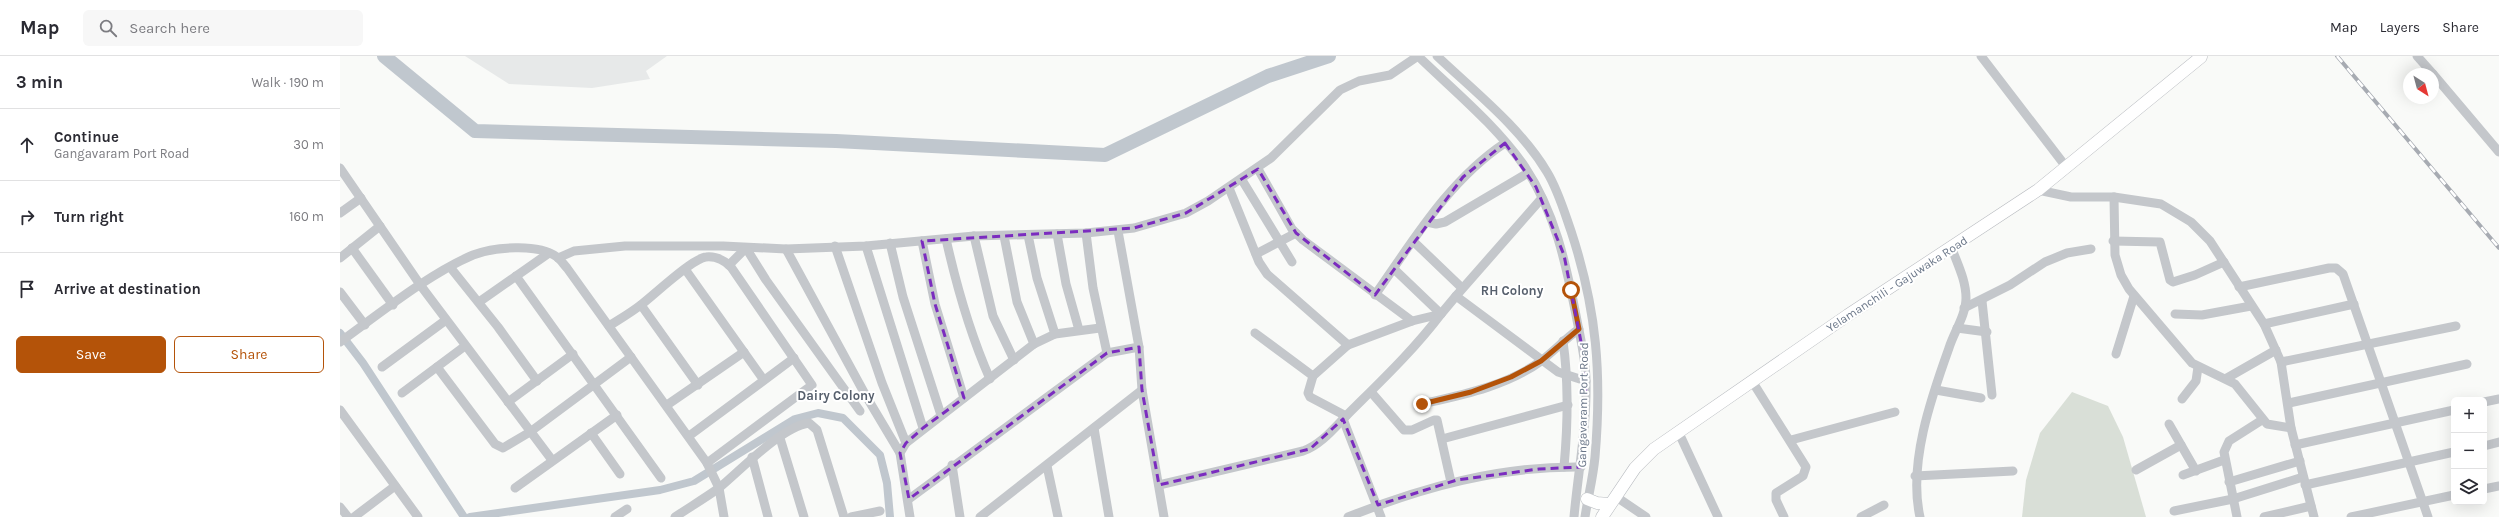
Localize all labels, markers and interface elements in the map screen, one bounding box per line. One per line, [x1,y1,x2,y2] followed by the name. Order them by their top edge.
[83,10,363,46] search box
[20,17,59,39] text: Map
[97,17,119,39] icon: search
[129,19,210,37] text: Search here
[2330,19,2358,36] text: Map
[2380,19,2420,36] text: Layers
[2442,19,2479,36] text: Share
[2403,68,2439,104] north arrow
[16,72,63,92] text: 3 min
[251,75,324,90] text: Walk · 190 m
[54,128,119,146] text: Continue
[16,134,38,156] icon: ahead
[293,137,324,152] text: 30 m
[54,146,190,161] text: Gangavaram Port Road
[16,206,38,228] icon: right
[54,208,124,226] text: Turn right
[289,209,324,224] text: 160 m
[1824,233,1970,335] street label: Yelamanchili - Gajuwaka Road
[16,278,38,300] icon: arrive
[54,280,201,298] text: Arrive at destination
[1562,281,1580,299] route start
[1481,283,1544,298] district label: RH Colony
[16,336,166,373] button: Save
[174,336,324,373] button: Share
[1575,342,1591,468] street label: Gangavaram Port Road
[797,388,875,403] district label: Dairy Colony
[1413,395,1431,413] route end
[2451,397,2487,505] map controls
[2451,397,2487,433] button: +
[2451,433,2487,469] button: −
[2451,469,2487,505] button: layers

